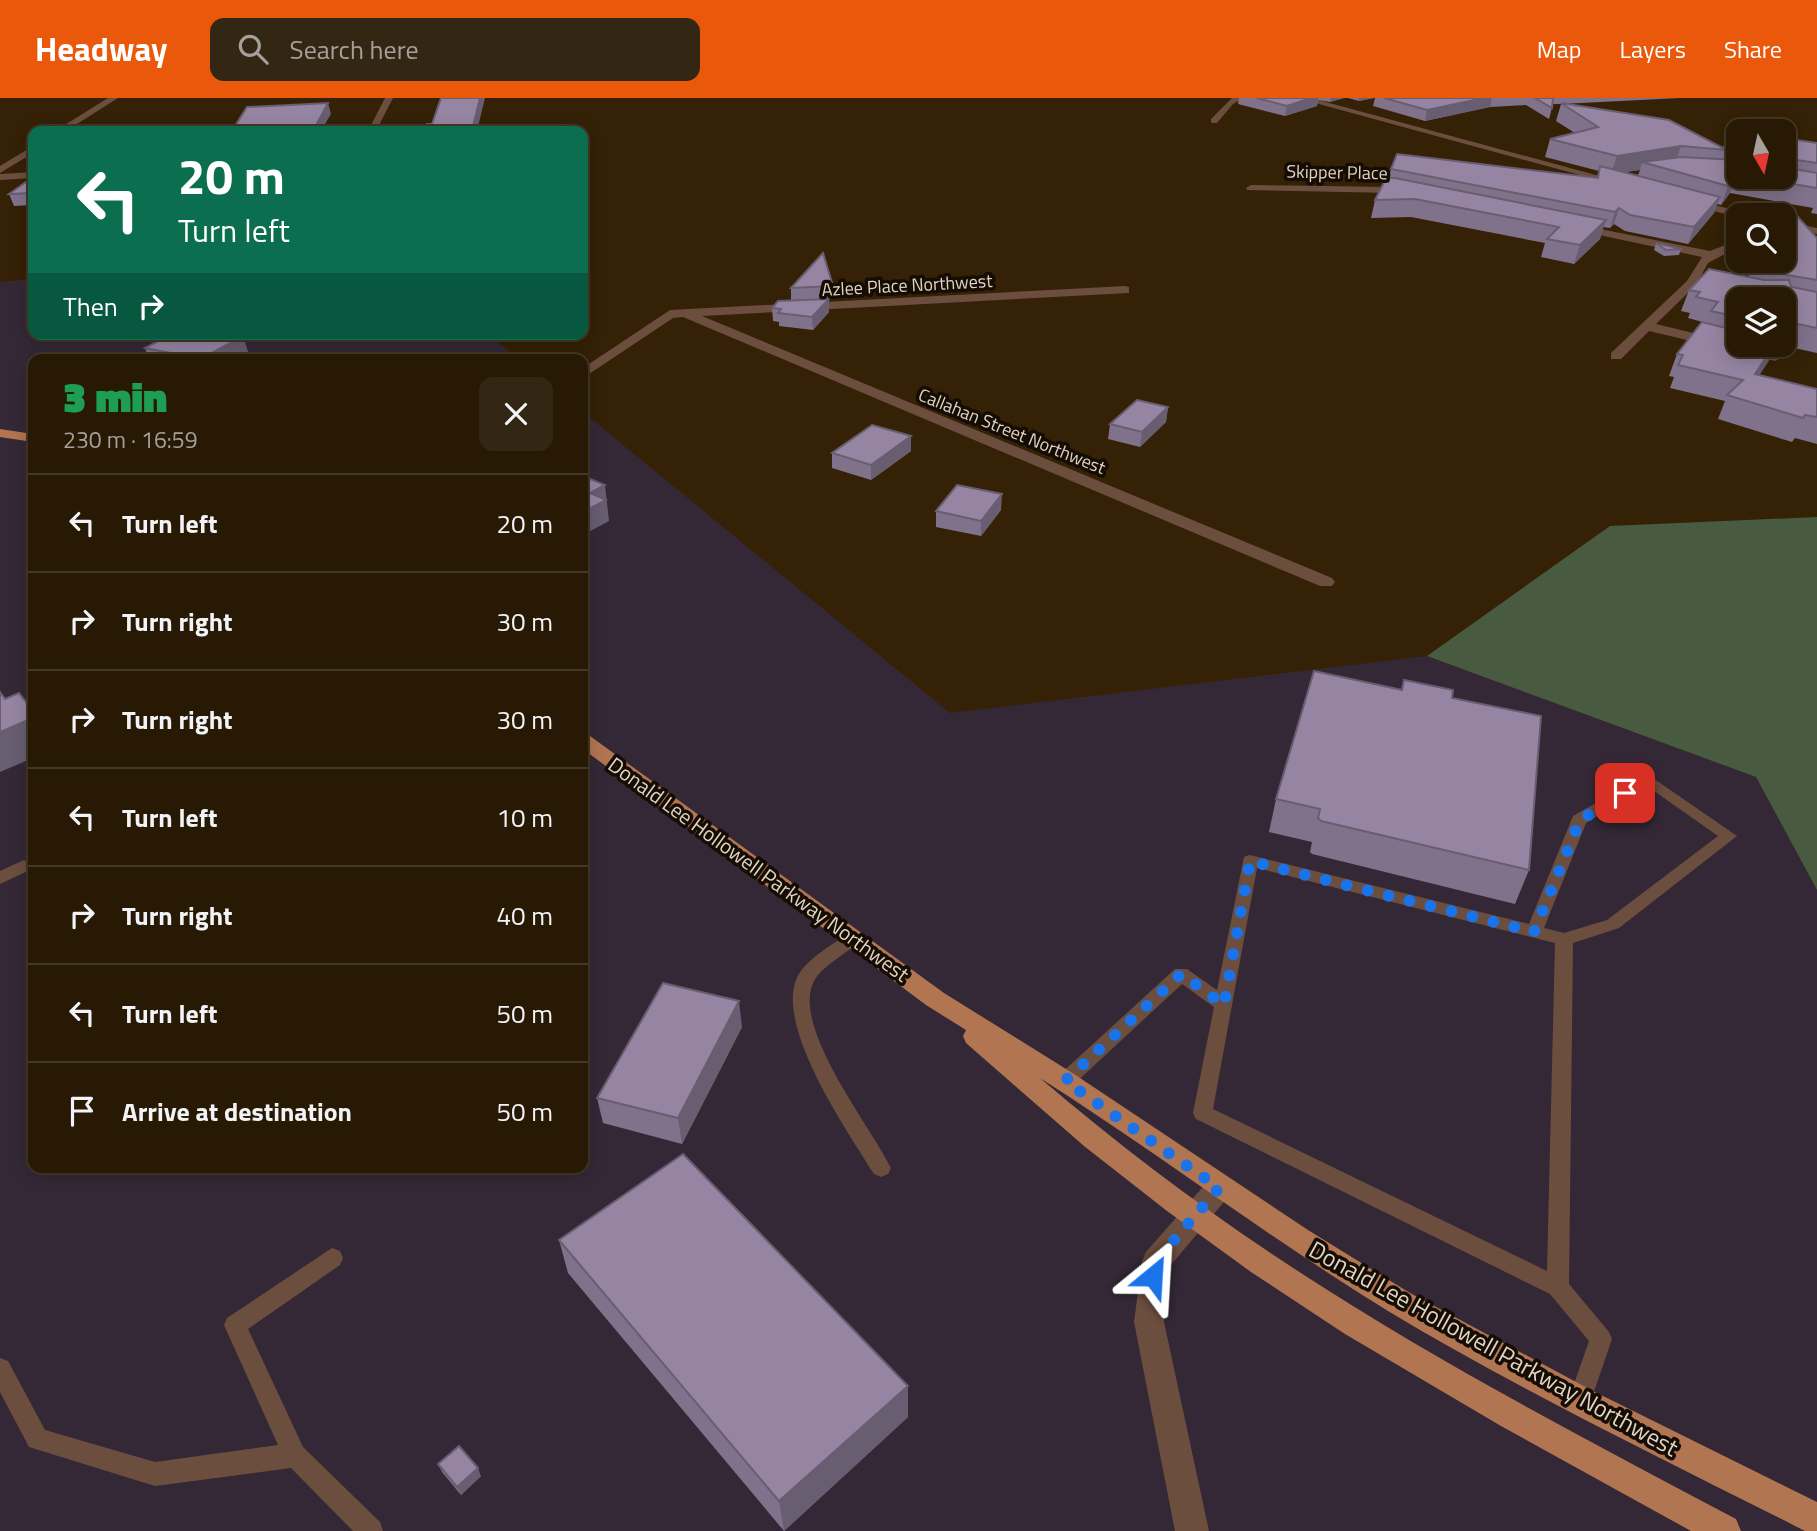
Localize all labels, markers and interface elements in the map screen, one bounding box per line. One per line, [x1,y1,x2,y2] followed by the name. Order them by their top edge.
[210,18,700,81] search box
[35,24,168,74] text: Headway
[234,30,272,68] icon: search
[290,30,419,69] text: Search here
[1537,31,1582,67] text: Map
[1620,31,1686,67] text: Layers
[1724,31,1782,67] text: Share
[1726,119,1796,189] north arrow
[1726,119,1796,357] map controls
[178,138,285,213] text: 20 m
[63,154,154,245] icon: left
[1286,158,1388,186] street label: Skipper Place
[1726,203,1796,273] button: search
[178,206,290,254] text: Turn left
[821,267,994,303] street label: Azlee Place Northwest
[63,287,118,326] text: Then
[132,287,170,325] icon: right
[1726,287,1796,357] button: layers
[63,364,167,428] text: 3 min
[479,377,553,451] button: close
[914,381,1110,481] street label: Callahan Street Northwest
[63,422,198,457] text: 230 m · 16:59
[63,504,101,542] icon: left
[122,504,217,543] text: Turn left
[496,504,553,543] text: 20 m
[63,602,101,640] icon: right
[122,602,233,641] text: Turn right
[496,602,553,641] text: 30 m
[63,700,101,738] icon: right
[122,700,233,739] text: Turn right
[496,700,553,739] text: 30 m
[602,749,917,990] street label: Donald Lee Hollowell Parkway Northwest
[1595,763,1655,823] pin
[1606,774,1644,812] icon: arrive
[63,798,101,836] icon: left
[122,798,217,837] text: Turn left
[496,798,553,837] text: 10 m
[63,896,101,934] icon: right
[122,896,233,935] text: Turn right
[496,896,553,935] text: 40 m
[63,994,101,1032] icon: left
[122,994,217,1033] text: Turn left
[496,994,553,1033] text: 50 m
[63,1092,101,1130] icon: arrive
[122,1092,352,1131] text: Arrive at destination
[496,1092,553,1131] text: 50 m
[1303,1231,1686,1465] street label: Donald Lee Hollowell Parkway Northwest
[1116,1239,1190,1313] position arrow

